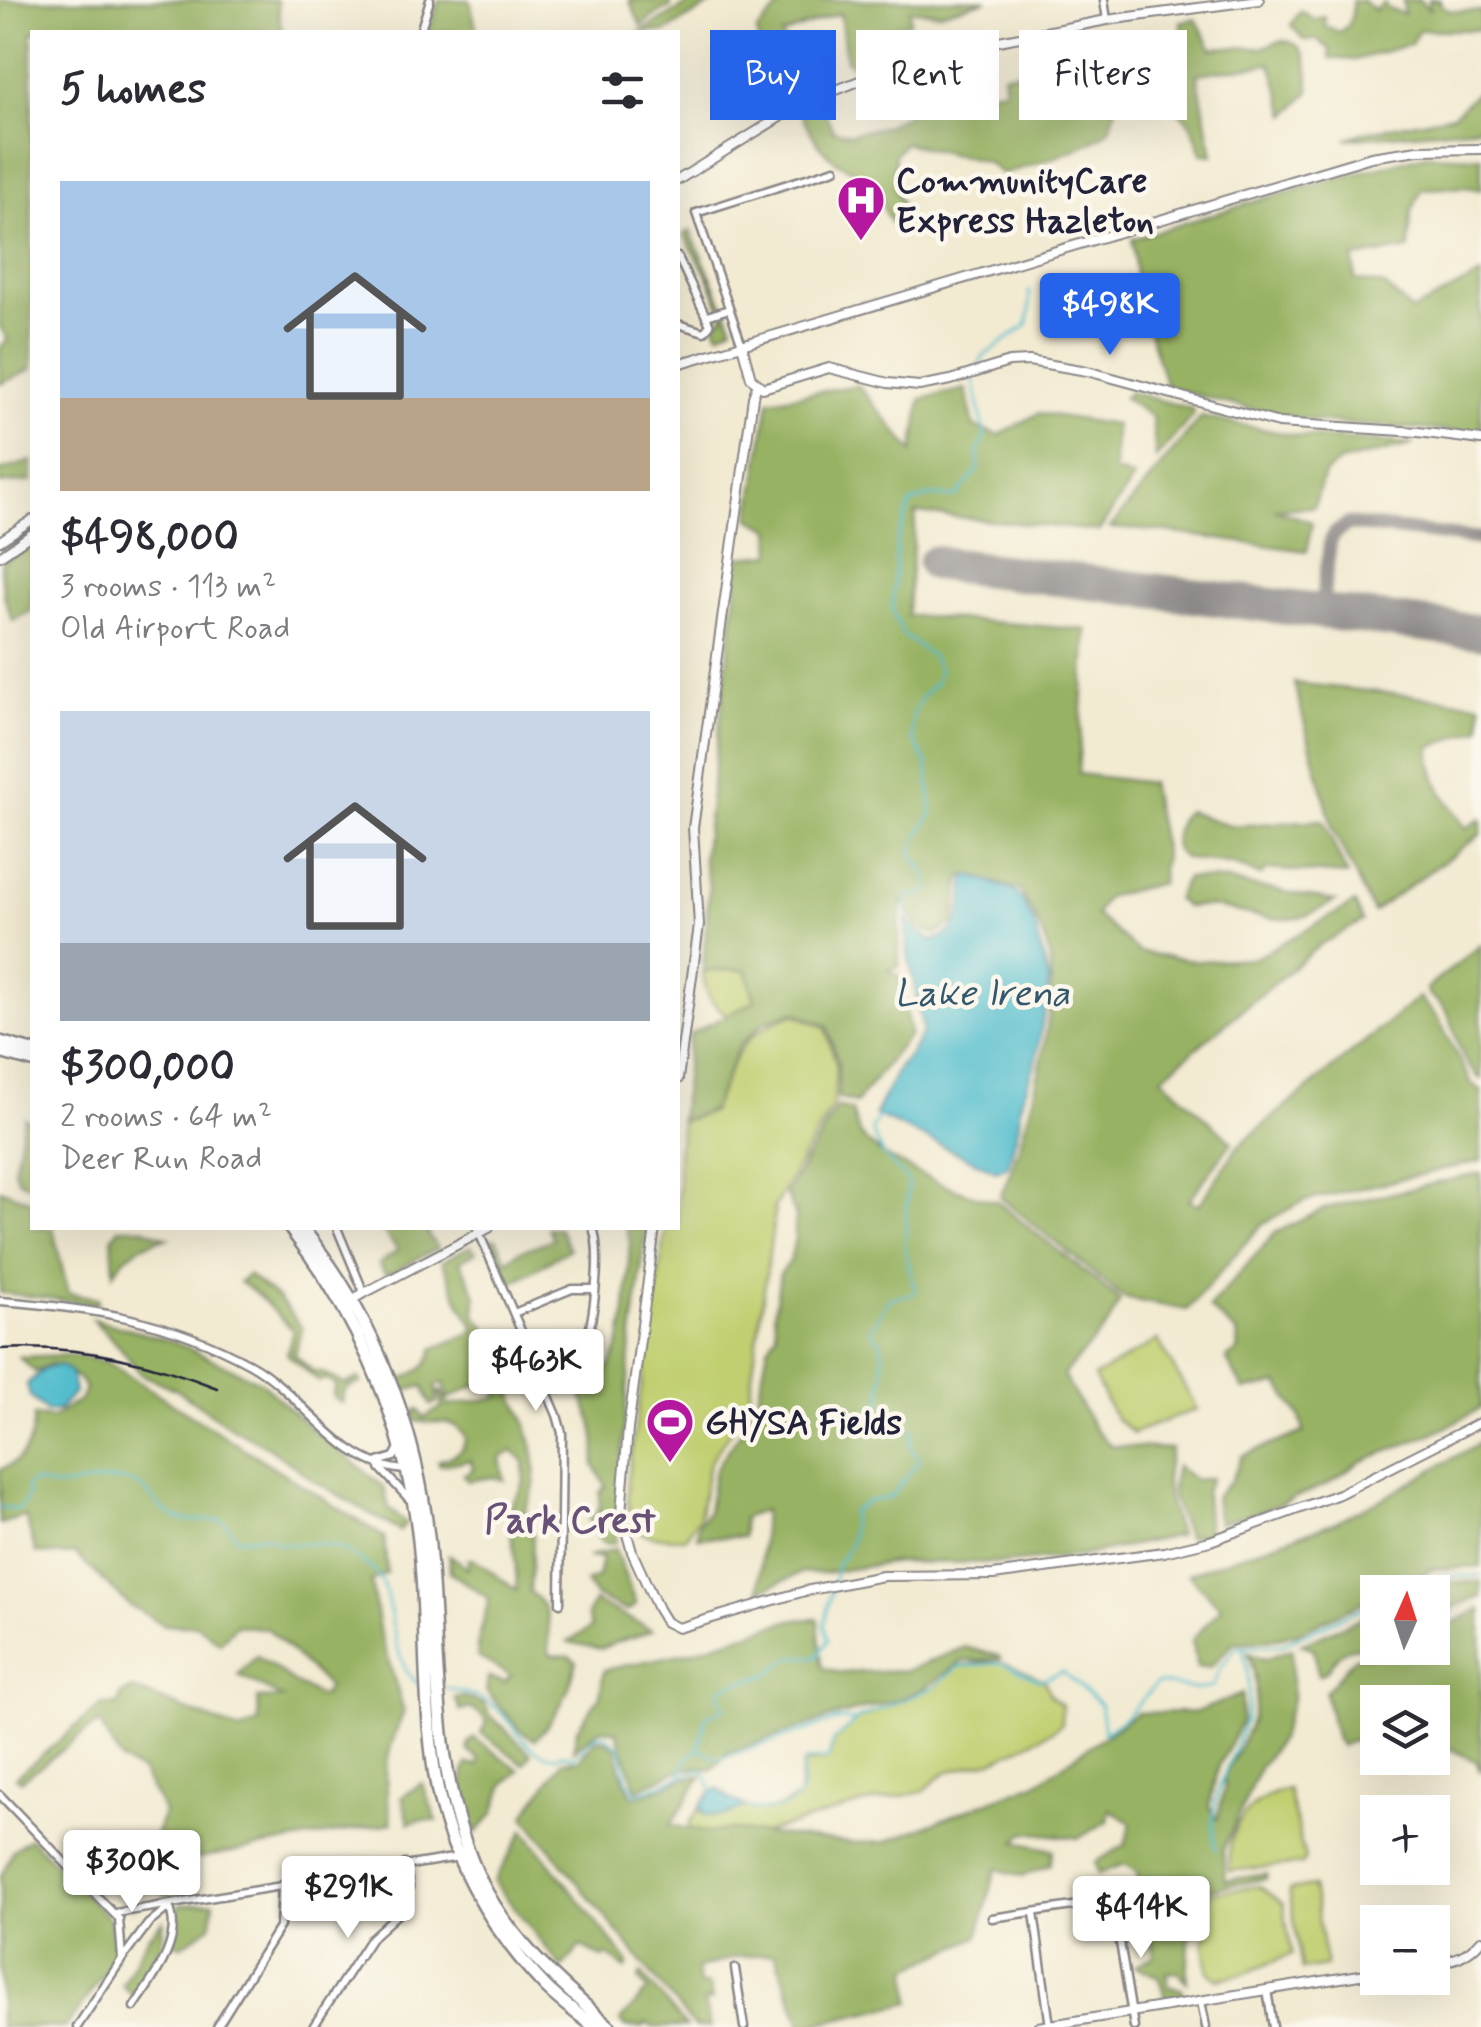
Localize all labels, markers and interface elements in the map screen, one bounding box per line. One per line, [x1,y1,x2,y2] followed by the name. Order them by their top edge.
[710,30,836,120] chip: Buy
[856,30,999,120] chip: Rent
[1019,30,1187,120] chip: Filters
[60,63,206,118] text: 5 homes
[595,63,650,118] icon: filters
[896,159,1154,245] place label: CommunityCare Express Hazleton
[835,174,887,242] hospital icon: CommunityCare Express Hazleton
[265,246,445,426] icon: home
[1040,273,1180,358] pin: $498K
[1062,284,1158,326] text: $498K
[60,511,239,566] text: $498,000
[60,566,276,608] text: 3 rooms · 113 m²
[60,608,290,650] text: Old Airport Road
[265,776,445,956] icon: home
[894,970,1070,1019] water label: Lake Irena
[60,1041,235,1096] text: $300,000
[60,1096,272,1138] text: 2 rooms · 64 m²
[60,1138,262,1180] text: Deer Run Road
[466,1329,606,1414] pin: $463K
[491,1340,581,1382] text: $463K
[644,1396,696,1464] sports icon: GHYSA Fields
[705,1401,902,1447] place label: GHYSA Fields
[484,1497,656,1546] district label: Park Crest
[1360,1575,1450,1665] north arrow
[1360,1575,1450,1995] map controls
[1360,1685,1450,1775] button: layers
[1360,1795,1450,1885] button: +
[62,1830,202,1915] pin: $300K
[85,1841,179,1883] text: $300K
[278,1856,418,1941] pin: $291K
[304,1867,392,1909] text: $291K
[1071,1876,1211,1961] pin: $414K
[1095,1887,1187,1929] text: $414K
[1360,1905,1450,1995] button: −

